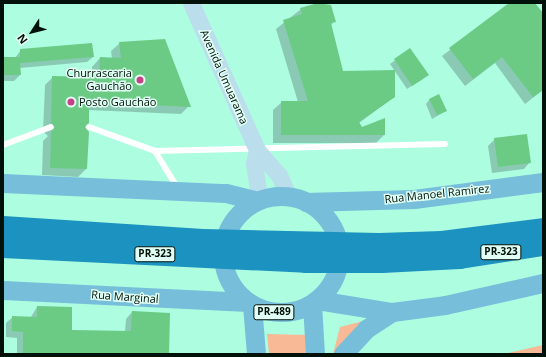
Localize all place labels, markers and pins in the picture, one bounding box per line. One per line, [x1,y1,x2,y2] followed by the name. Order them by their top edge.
[66,67,132,93] place label: Churrascaria Gauchão
[135,75,145,85] marker: Churrascaria Gauchão
[79,95,156,109] place label: Posto Gauchão
[66,97,76,107] marker: Posto Gauchão

